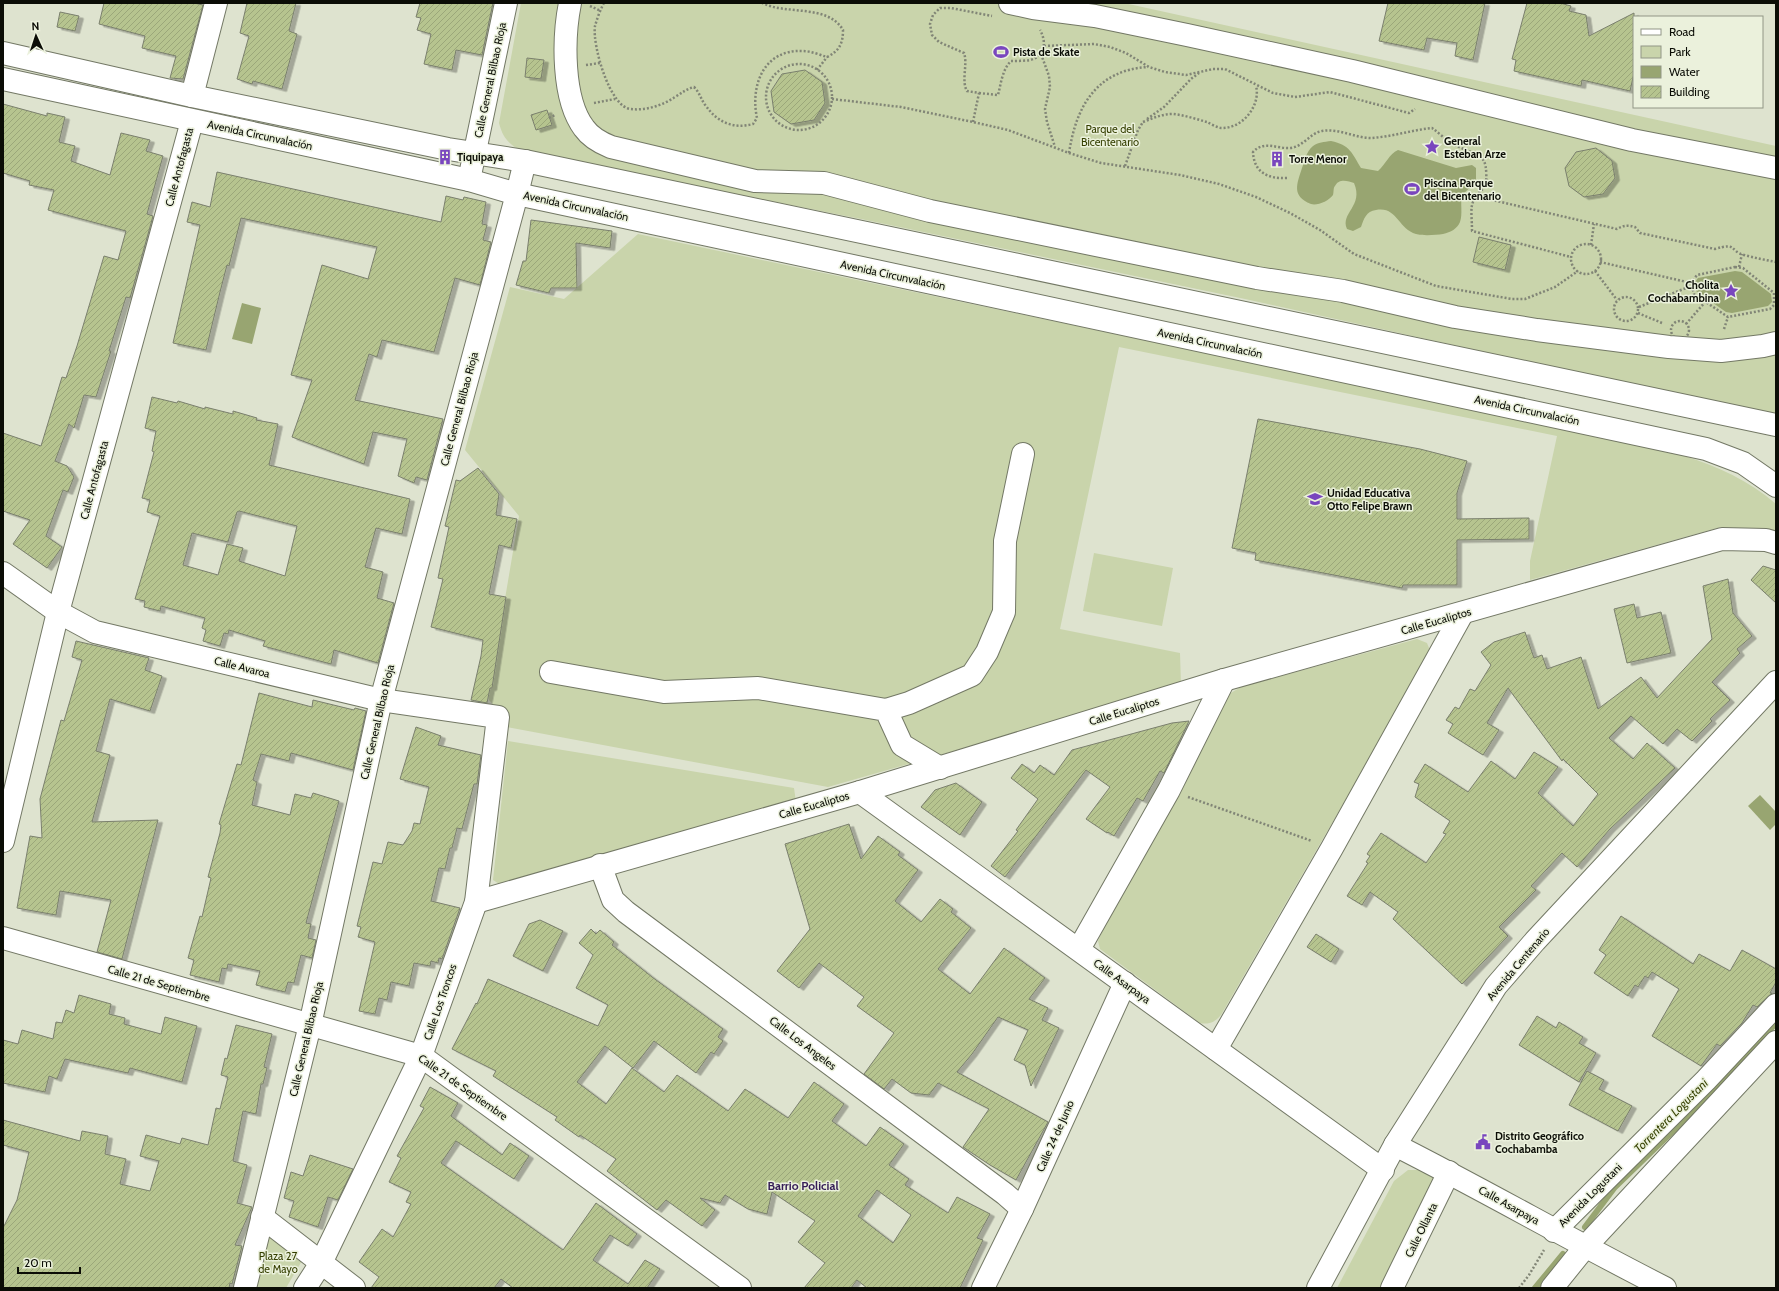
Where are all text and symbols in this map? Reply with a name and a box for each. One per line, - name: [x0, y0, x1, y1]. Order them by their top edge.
- north arrow: [16, 16, 56, 56]
- legend: [1633, 16, 1763, 108]
- text: N: [31, 19, 40, 33]
- street label: Calle General Bilbao Rioja: [471, 20, 509, 139]
- text: Road: [1669, 24, 1695, 39]
- sports icon: Pista de Skate: [992, 43, 1010, 61]
- text: Park: [1669, 44, 1691, 59]
- place label: Pista de Skate: [1013, 45, 1080, 59]
- text: Water: [1669, 64, 1700, 79]
- text: Building: [1669, 84, 1711, 99]
- street label: Avenida Circunvalación: [206, 117, 314, 153]
- park label: Parque del Bicentenario: [1081, 122, 1139, 149]
- street label: Calle Antofagasta: [162, 125, 196, 208]
- place label: General Esteban Arze: [1444, 134, 1506, 161]
- place icon: General Esteban Arze: [1423, 138, 1441, 156]
- building icon: Tiquipaya: [436, 148, 454, 166]
- place label: Tiquipaya: [457, 150, 504, 164]
- building icon: Torre Menor: [1268, 150, 1286, 168]
- place label: Torre Menor: [1289, 152, 1347, 166]
- place label: Piscina Parque del Bicentenario: [1424, 176, 1501, 203]
- sports icon: Piscina Parque del Bicentenario: [1403, 180, 1421, 198]
- street label: Avenida Circunvalación: [522, 188, 630, 224]
- street label: Avenida Circunvalación: [839, 257, 947, 293]
- place label: Cholita Cochabambina: [1648, 278, 1720, 305]
- place icon: Cholita Cochabambina: [1722, 282, 1740, 300]
- street label: Avenida Circunvalación: [1156, 325, 1264, 361]
- street label: Calle General Bilbao Rioja: [437, 350, 481, 468]
- street label: Avenida Circunvalación: [1473, 392, 1581, 428]
- street label: Calle Antofagasta: [77, 438, 111, 521]
- place label: Unidad Educativa Otto Felipe Brawn: [1327, 486, 1412, 513]
- school or university icon: Unidad Educativa Otto Felipe Brawn: [1306, 490, 1324, 508]
- street label: Calle Eucaliptos: [1399, 604, 1473, 638]
- street label: Calle Avaroa: [213, 653, 272, 681]
- street label: Calle General Bilbao Rioja: [357, 662, 397, 781]
- street label: Calle Eucaliptos: [1087, 694, 1161, 728]
- street label: Calle Eucaliptos: [777, 788, 851, 822]
- street label: Avenida Centenario: [1484, 925, 1552, 1003]
- street label: Calle Asarpaya: [1091, 956, 1154, 1007]
- street label: Calle 21 de Septiembre: [106, 962, 212, 1004]
- street label: Calle Los Troncos: [420, 962, 460, 1042]
- street label: Calle General Bilbao Rioja: [286, 979, 326, 1098]
- street label: Calle Los Angeles: [767, 1013, 840, 1073]
- street label: Calle 21 de Septiembre: [416, 1051, 511, 1123]
- water label: Torrentera Logustani: [1630, 1075, 1711, 1156]
- street label: Calle 24 de Junio: [1033, 1098, 1077, 1174]
- place label: Distrito Geográfico Cochabamba: [1495, 1129, 1584, 1156]
- public building icon: Distrito Geográfico Cochabamba: [1474, 1133, 1492, 1151]
- street label: Avenida Logustani: [1555, 1160, 1625, 1230]
- district label: Barrio Policial: [767, 1178, 839, 1193]
- street label: Calle Asarpaya: [1476, 1183, 1542, 1228]
- street label: Calle Ollanta: [1402, 1200, 1441, 1260]
- scale bar: [18, 1249, 80, 1275]
- park label: Plaza 27 de Mayo: [258, 1249, 298, 1276]
- text: 20 m: [24, 1255, 52, 1270]

